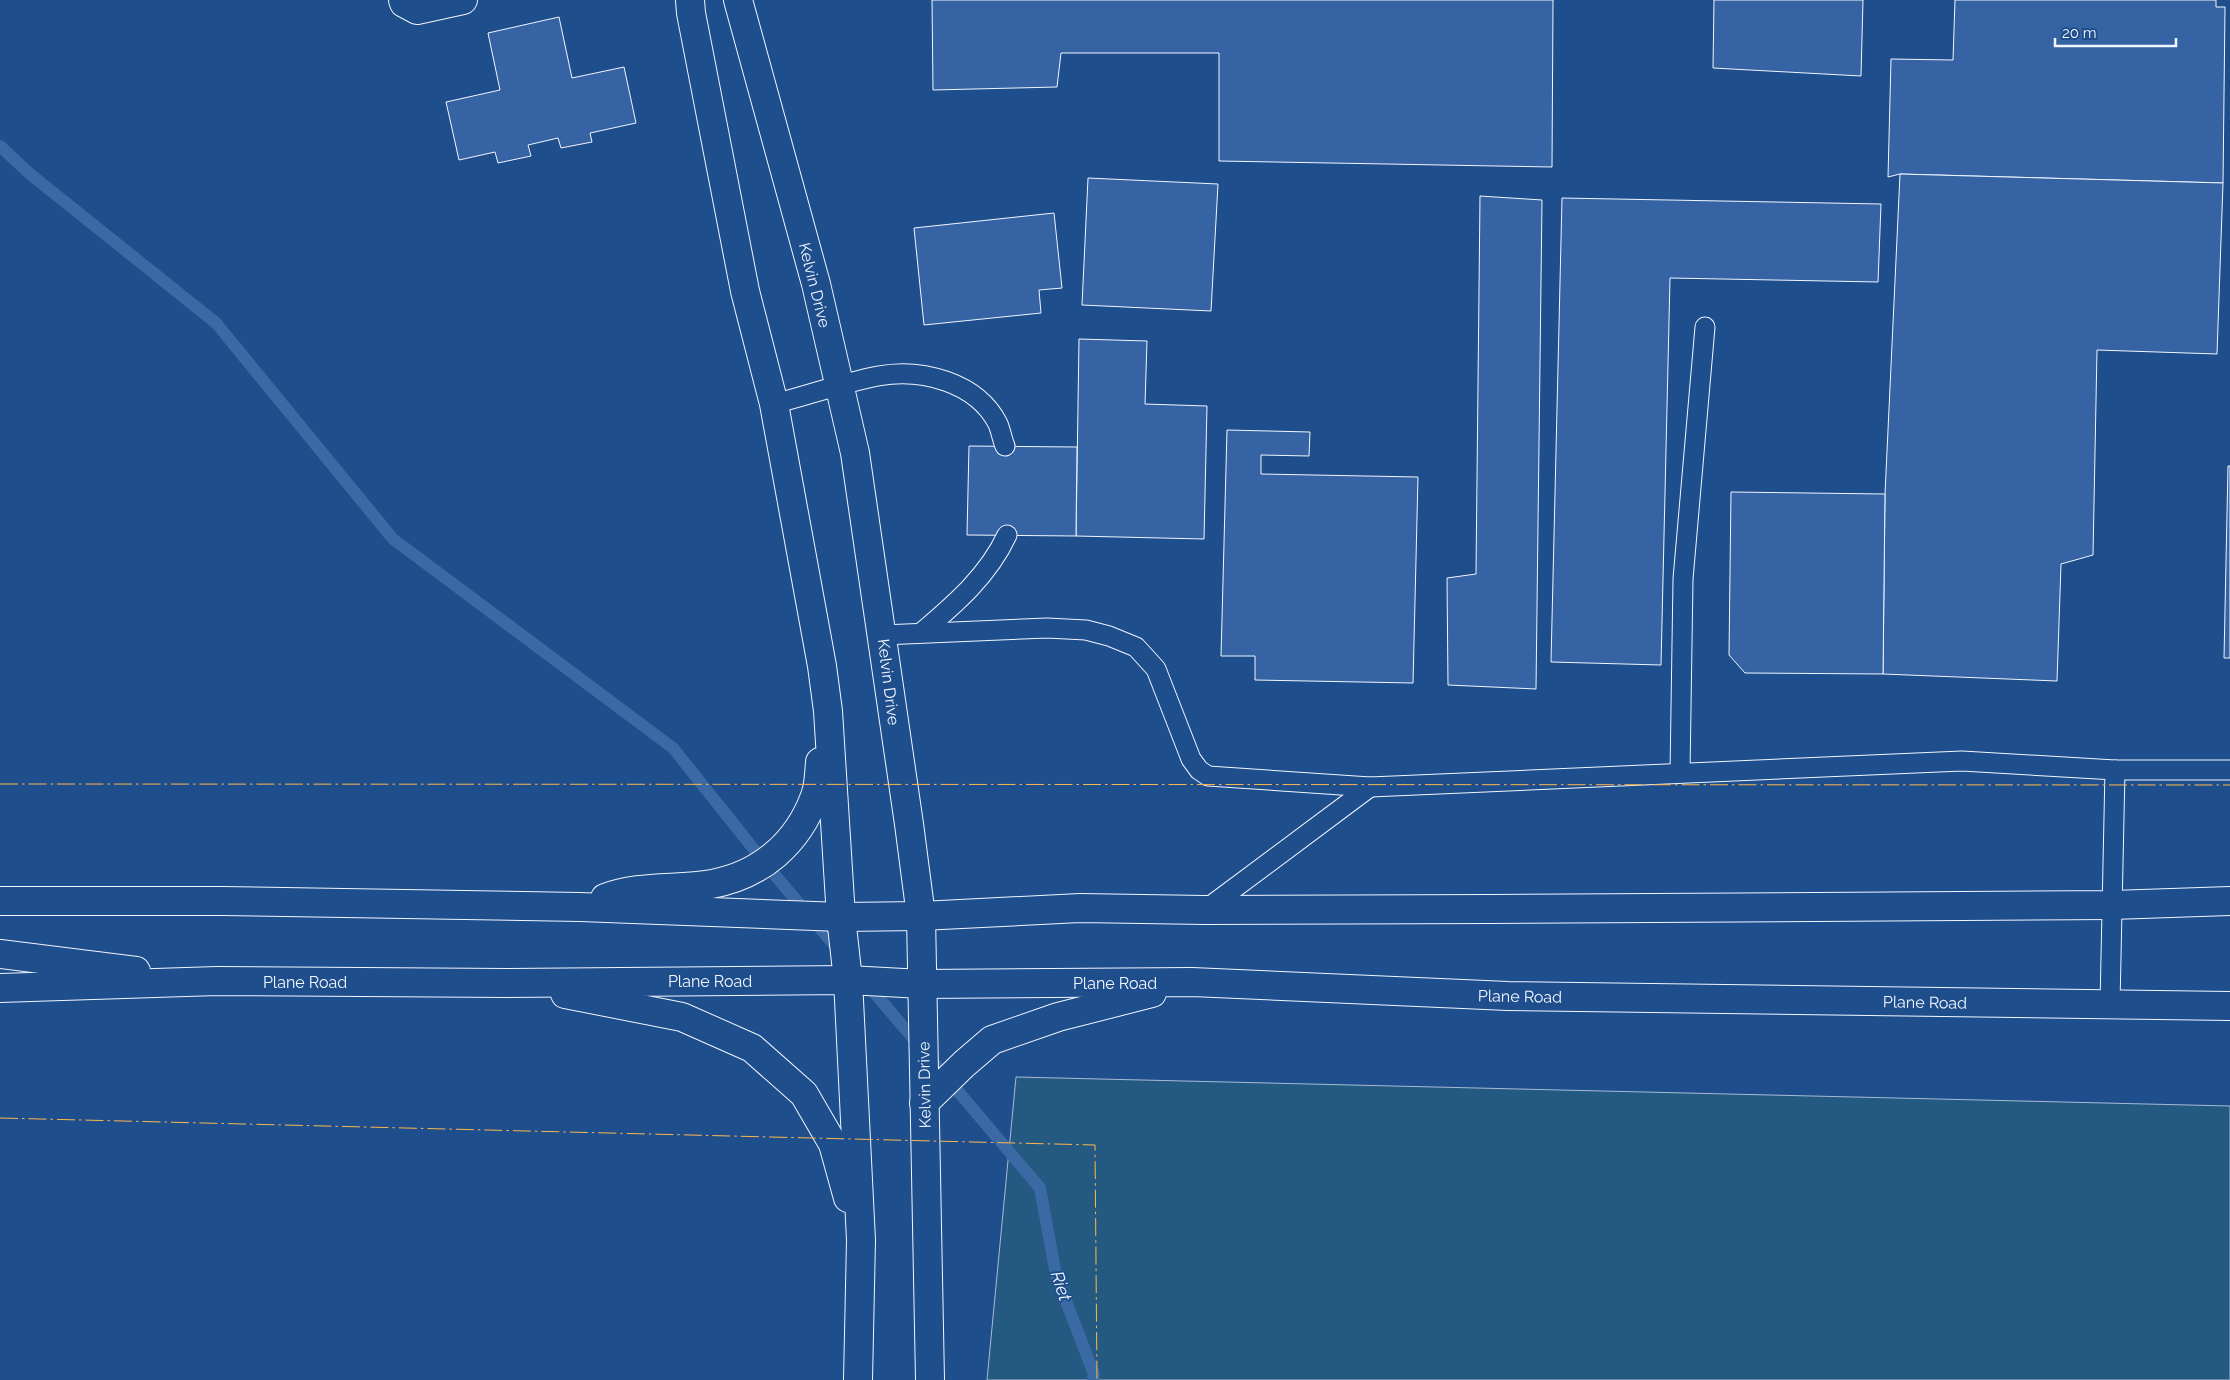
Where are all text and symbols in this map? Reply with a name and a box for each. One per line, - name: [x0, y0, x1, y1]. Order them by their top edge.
- scale bar: [2055, 15, 2176, 47]
- text: 20 m: [2062, 24, 2097, 42]
- street label: Kelvin Drive: [795, 241, 834, 330]
- street label: Kelvin Drive: [874, 638, 903, 726]
- street label: Plane Road: [668, 972, 752, 991]
- street label: Plane Road: [263, 973, 347, 992]
- street label: Plane Road: [1073, 974, 1157, 993]
- street label: Plane Road: [1478, 986, 1562, 1007]
- street label: Plane Road: [1883, 992, 1967, 1013]
- street label: Kelvin Drive: [914, 1041, 935, 1129]
- water label: Riet: [1047, 1268, 1076, 1304]

